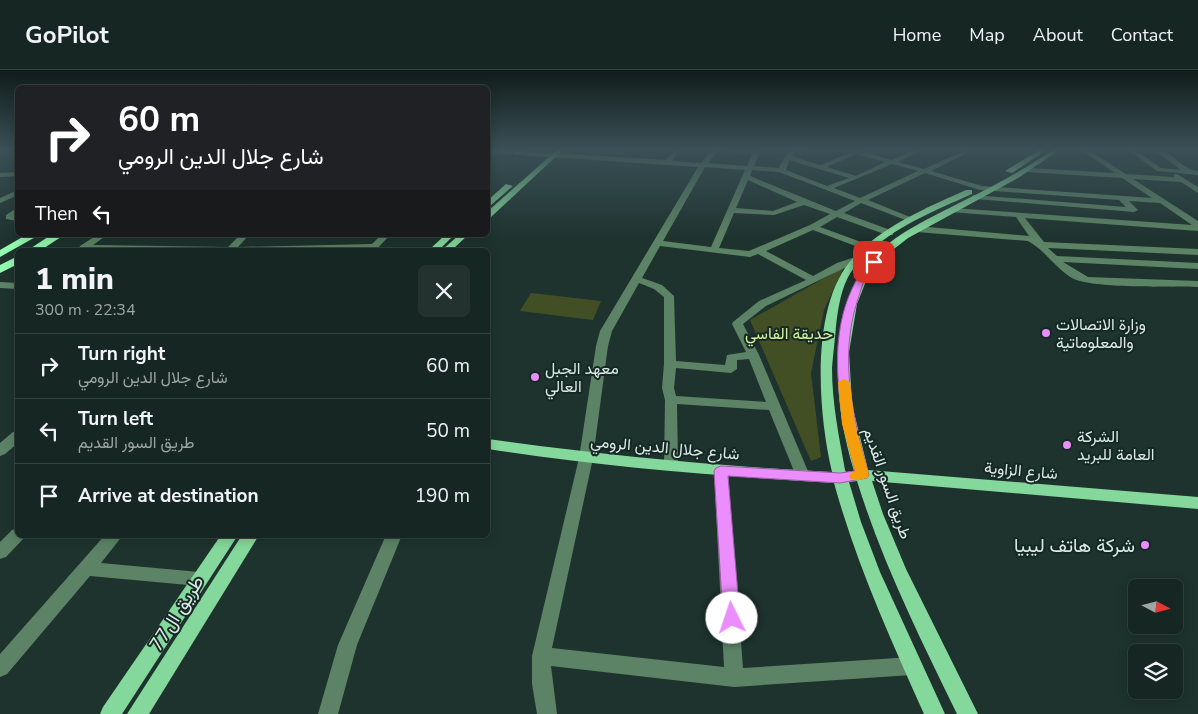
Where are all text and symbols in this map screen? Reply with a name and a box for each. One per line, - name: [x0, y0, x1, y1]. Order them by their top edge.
- text: GoPilot: [25, 19, 109, 51]
- text: Home: [893, 23, 941, 47]
- text: Map: [969, 23, 1005, 47]
- text: About: [1033, 23, 1083, 47]
- text: Contact: [1111, 23, 1173, 47]
- text: 60 m: [118, 96, 200, 143]
- icon: right: [35, 105, 100, 170]
- text: شارع جلال الدين الرومي: [118, 142, 324, 172]
- icon: left: [88, 200, 116, 228]
- text: Then: [35, 201, 78, 227]
- pin: [853, 241, 895, 283]
- icon: arrive: [860, 248, 888, 276]
- text: 1 min: [35, 259, 114, 300]
- button: close: [418, 265, 470, 317]
- text: 300 m · 22:34: [35, 299, 136, 321]
- place label: وزارة الاتصالات والمعلوماتية: [1056, 314, 1146, 354]
- park label: حديقة الفاسي: [745, 323, 833, 347]
- marker: وزارة الاتصالات والمعلوماتية: [1040, 327, 1052, 339]
- text: Turn right: [78, 341, 165, 367]
- icon: right: [35, 352, 63, 380]
- text: 60 m: [426, 353, 470, 379]
- place label: معهد الجبل العالي: [545, 358, 619, 400]
- text: شارع جلال الدين الرومي: [78, 367, 228, 389]
- marker: معهد الجبل العالي: [529, 371, 541, 383]
- text: Turn left: [78, 406, 153, 432]
- icon: left: [35, 417, 63, 445]
- text: 50 m: [426, 418, 470, 444]
- street label: طريق السور القديم: [858, 425, 916, 542]
- place label: الشركة العامة للبريد: [1077, 426, 1155, 466]
- street label: شارع جلال الدين الرومي: [589, 431, 740, 467]
- text: طريق السور القديم: [78, 432, 194, 454]
- marker: الشركة العامة للبريد: [1061, 439, 1073, 451]
- street label: شارع الزاوية: [983, 457, 1059, 485]
- icon: arrive: [35, 482, 63, 510]
- text: Arrive at destination: [78, 483, 259, 509]
- text: 190 m: [415, 483, 470, 509]
- place label: شركة هاتف ليبيا: [1014, 533, 1135, 559]
- marker: شركة هاتف ليبيا: [1139, 539, 1151, 551]
- street label: طريق ال77: [143, 571, 210, 656]
- north arrow: [1128, 579, 1182, 634]
- map controls: [1128, 579, 1183, 699]
- position arrow: [705, 591, 757, 643]
- button: layers: [1128, 644, 1183, 699]

